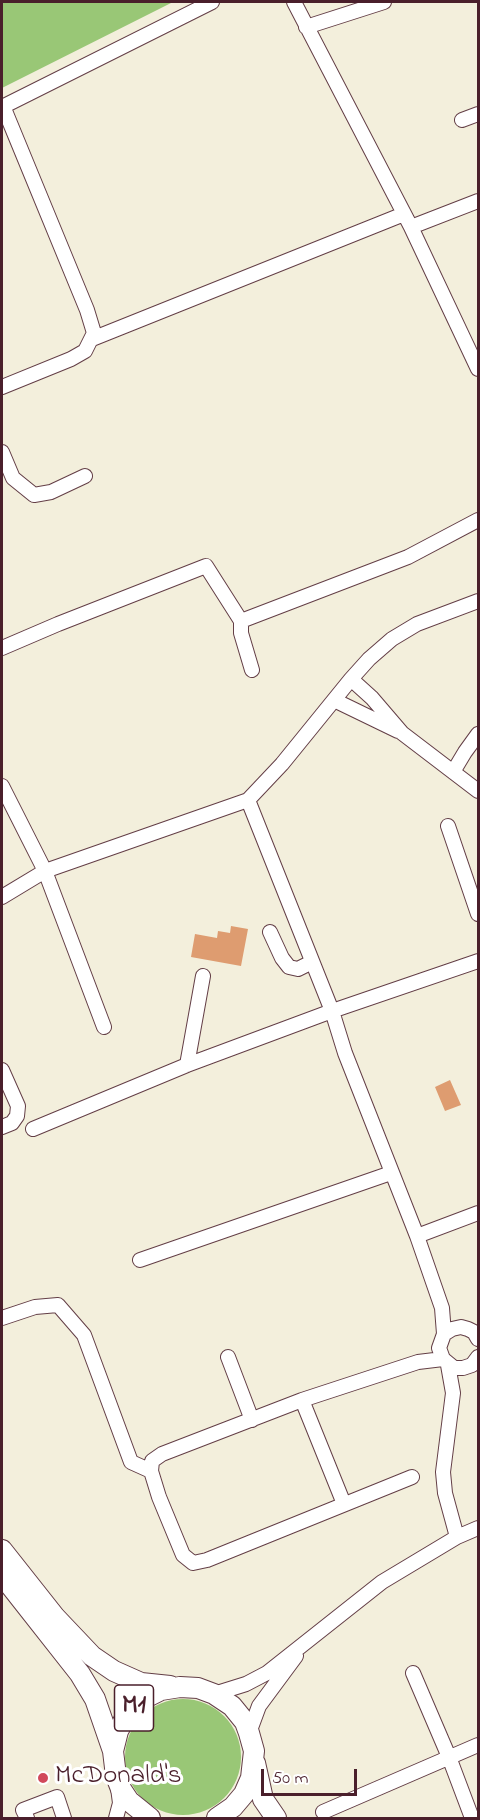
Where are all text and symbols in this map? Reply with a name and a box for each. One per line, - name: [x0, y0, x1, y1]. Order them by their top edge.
- road number: M1: [114, 1685, 154, 1731]
- scale bar: [264, 1757, 360, 1795]
- place label: McDonald's: [55, 1762, 181, 1794]
- text: 50 m: [272, 1766, 309, 1792]
- marker: McDonald's: [36, 1771, 50, 1785]

